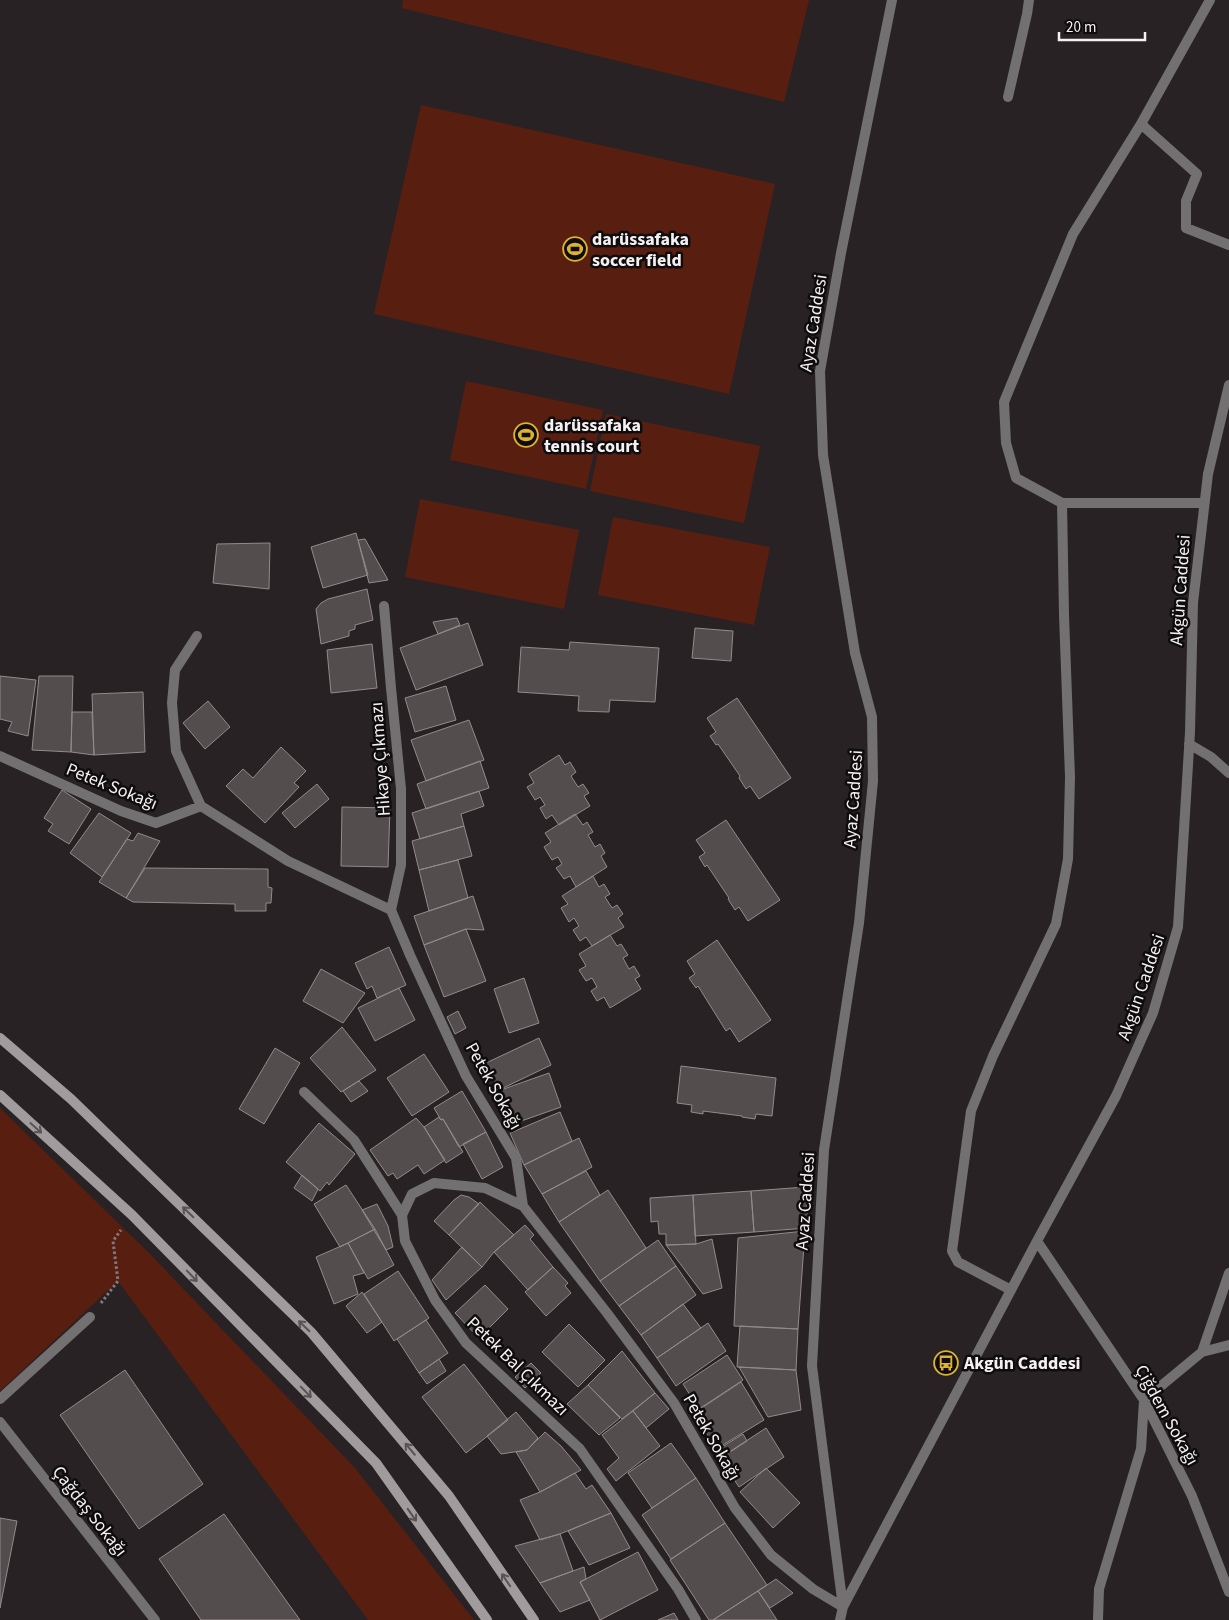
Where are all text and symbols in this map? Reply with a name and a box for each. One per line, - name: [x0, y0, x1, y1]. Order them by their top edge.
- scale bar: [1059, 10, 1145, 42]
- text: 20 m: [1066, 17, 1096, 38]
- place label: darüssafaka soccer field: [592, 227, 689, 273]
- sports icon: darüssafaka soccer field: [562, 236, 588, 262]
- street label: Ayaz Caddesi: [793, 273, 834, 374]
- place label: darüssafaka tennis court: [544, 413, 641, 459]
- sports icon: darüssafaka tennis court: [513, 422, 539, 448]
- street label: Akgün Caddesi: [1164, 534, 1197, 646]
- street label: Hikaye Çıkmazı: [364, 701, 397, 817]
- street label: Ayaz Caddesi: [838, 749, 869, 849]
- street label: Petek Sokağı: [62, 757, 161, 816]
- street label: Akgün Caddesi: [1112, 931, 1171, 1044]
- street label: Petek Sokağı: [459, 1038, 528, 1134]
- one-way arrow: [30, 1122, 43, 1134]
- street label: Ayaz Caddesi: [790, 1151, 821, 1251]
- one-way arrow: [181, 1206, 194, 1218]
- one-way arrow: [186, 1270, 198, 1282]
- street label: Petek Bal Çıkmazı: [461, 1311, 574, 1422]
- one-way arrow: [298, 1320, 310, 1332]
- bus stop icon: Akgün Caddesi: [933, 1350, 959, 1376]
- place label: Akgün Caddesi: [963, 1351, 1081, 1376]
- street label: Çiğdem Sokağı: [1129, 1360, 1205, 1470]
- one-way arrow: [300, 1386, 312, 1398]
- street label: Petek Sokağı: [677, 1389, 747, 1485]
- one-way arrow: [404, 1443, 415, 1456]
- street label: Çağdaş Sokağı: [46, 1461, 133, 1562]
- one-way arrow: [407, 1507, 417, 1521]
- one-way arrow: [501, 1573, 511, 1587]

